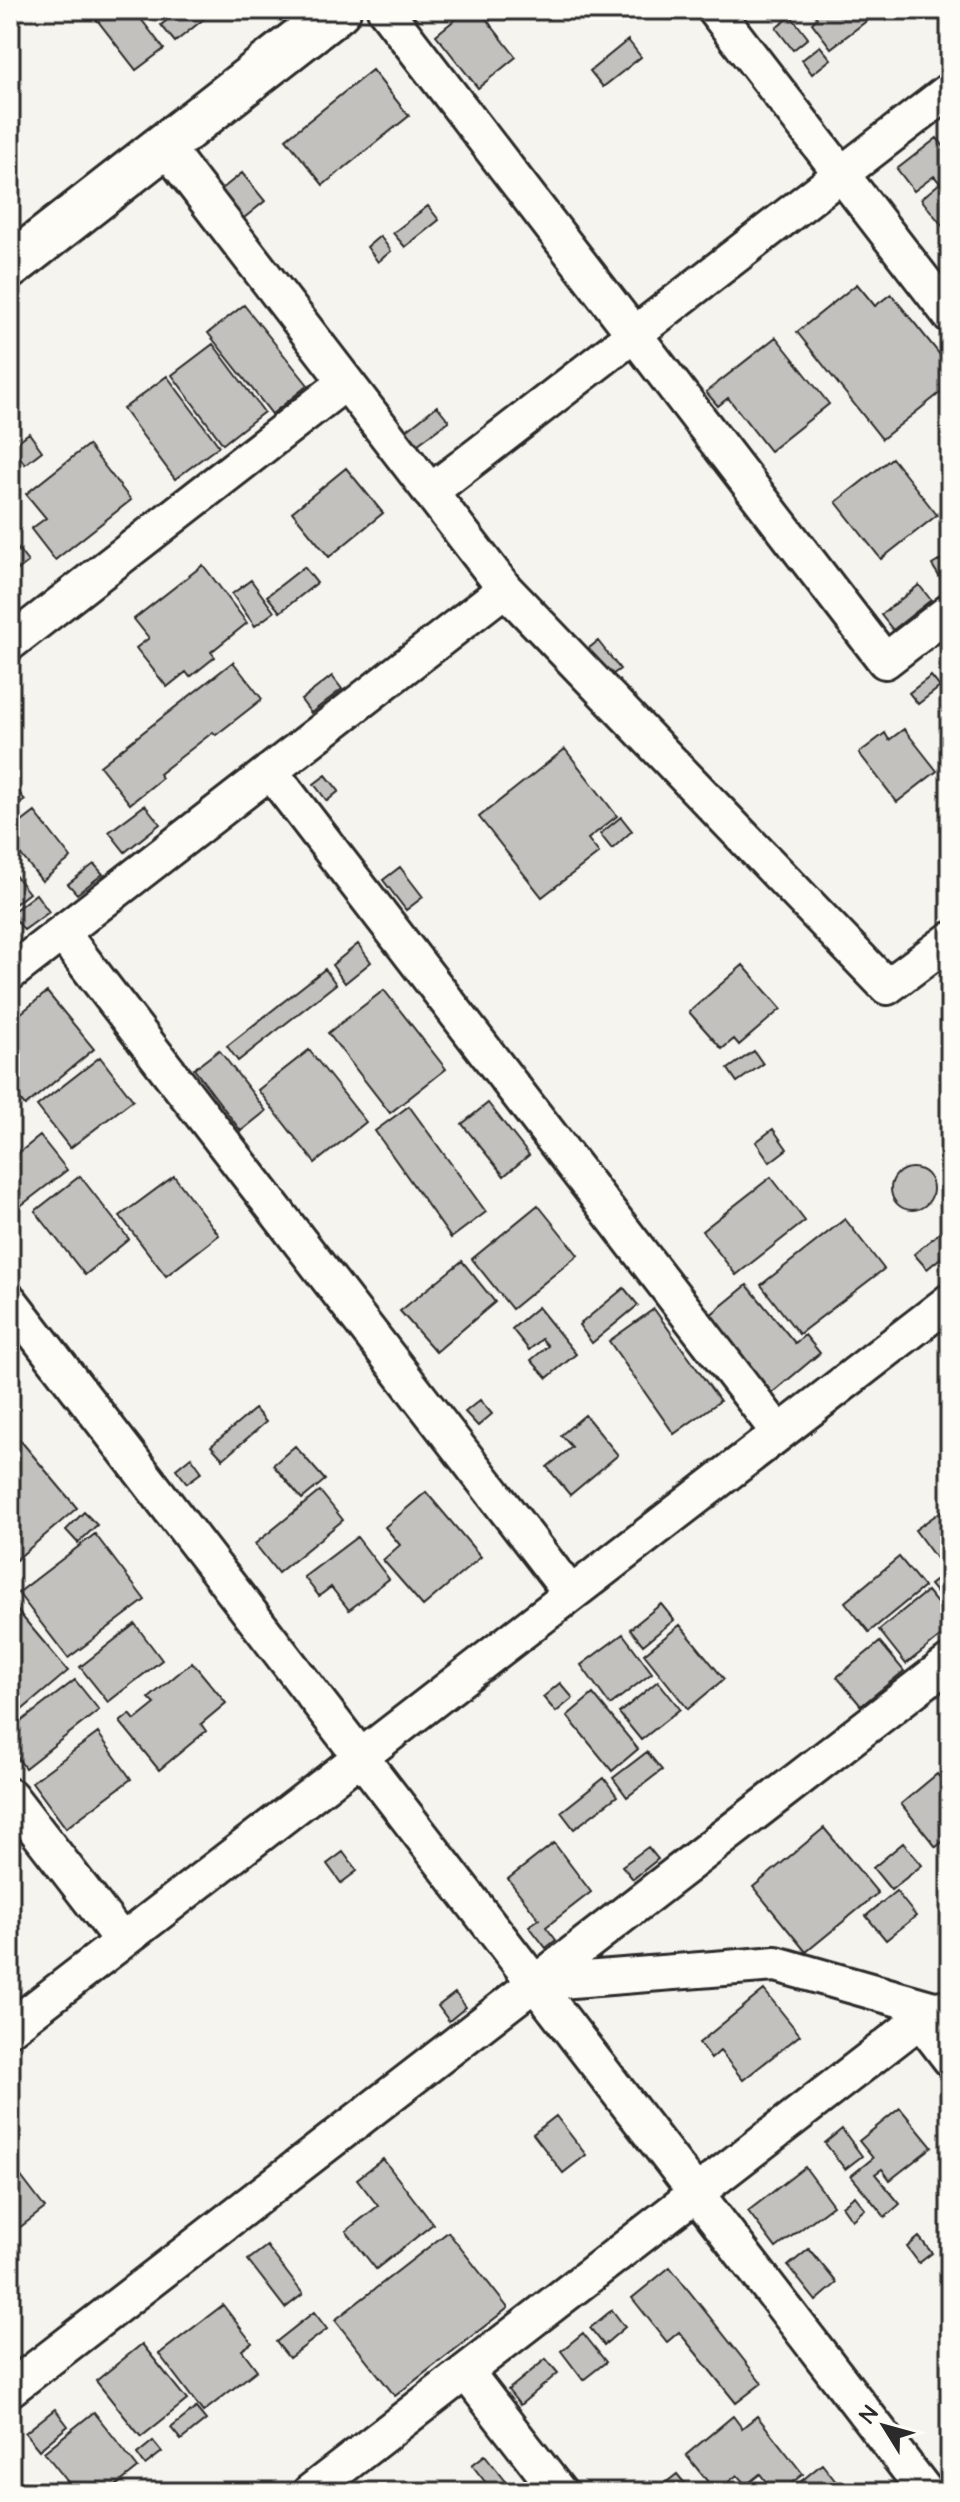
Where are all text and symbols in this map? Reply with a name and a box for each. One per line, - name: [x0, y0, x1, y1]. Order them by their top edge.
- north arrow: [844, 2386, 924, 2466]
- text: N: [853, 2400, 886, 2430]

